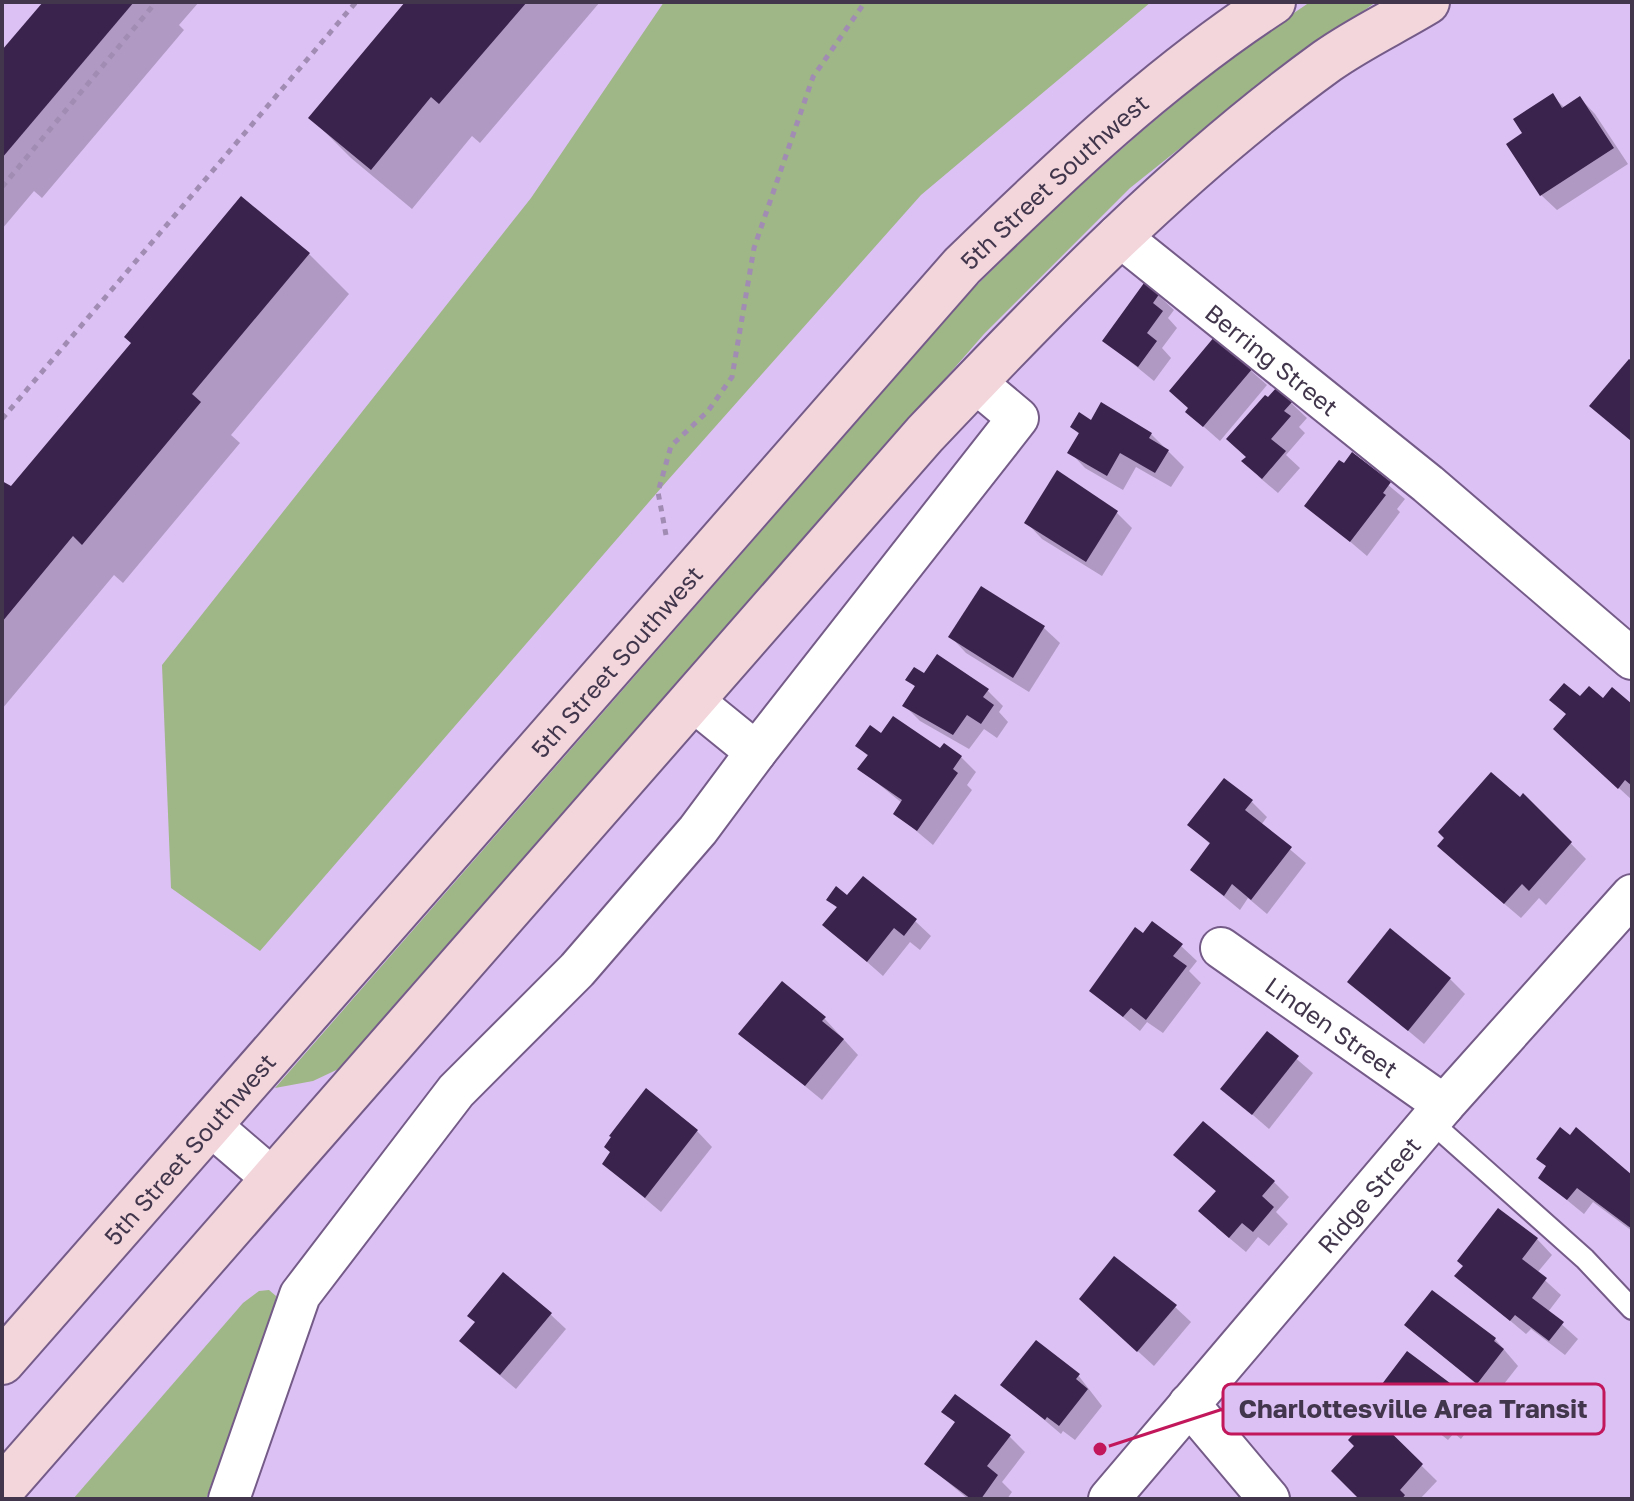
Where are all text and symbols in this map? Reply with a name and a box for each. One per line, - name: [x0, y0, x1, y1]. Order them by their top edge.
- street label: 5th Street Southwest: [954, 87, 1153, 275]
- street label: Berring Street: [1200, 297, 1345, 421]
- street label: 5th Street Southwest: [524, 559, 708, 763]
- street label: Linden Street: [1260, 970, 1404, 1083]
- street label: 5th Street Southwest: [97, 1047, 281, 1250]
- street label: Ridge Street: [1311, 1130, 1426, 1258]
- callout: Charlottesville Area Transit: [1223, 1384, 1604, 1434]
- text: Charlottesville Area Transit: [1238, 1393, 1588, 1424]

